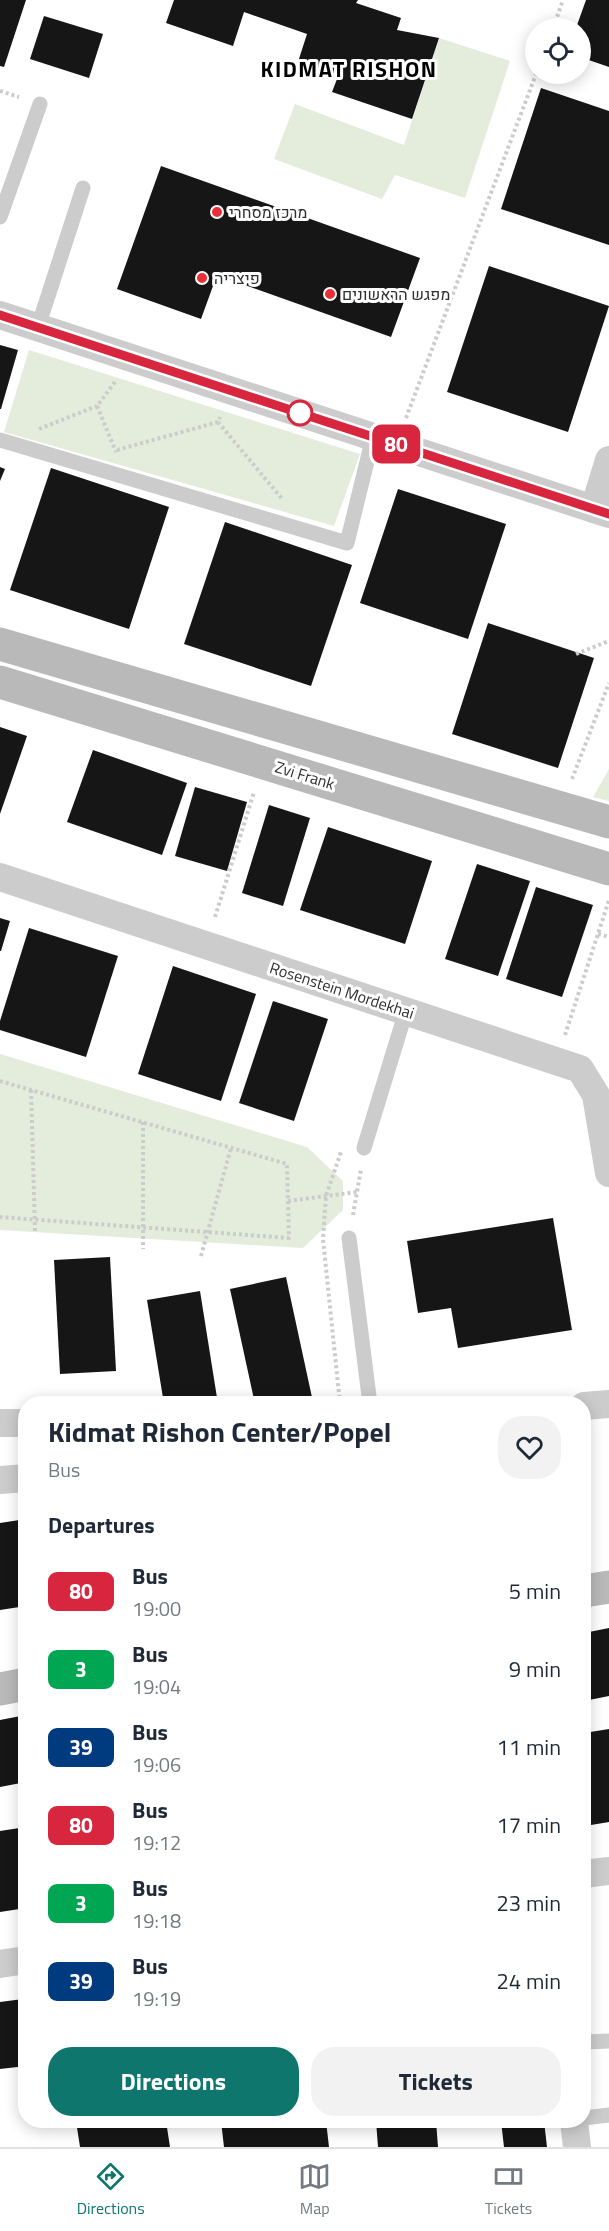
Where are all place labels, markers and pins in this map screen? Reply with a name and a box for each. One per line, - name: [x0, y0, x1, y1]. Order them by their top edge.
- place label: מרכז מסחרי: [229, 200, 308, 224]
- marker: מרכז מסחרי: [210, 205, 224, 219]
- place label: פיצריה: [214, 266, 260, 290]
- marker: פיצריה: [195, 271, 209, 285]
- place label: מפגש הראשונים: [342, 282, 450, 306]
- marker: מפגש הראשונים: [323, 287, 337, 301]
- unlabelled marker: [287, 400, 313, 426]

